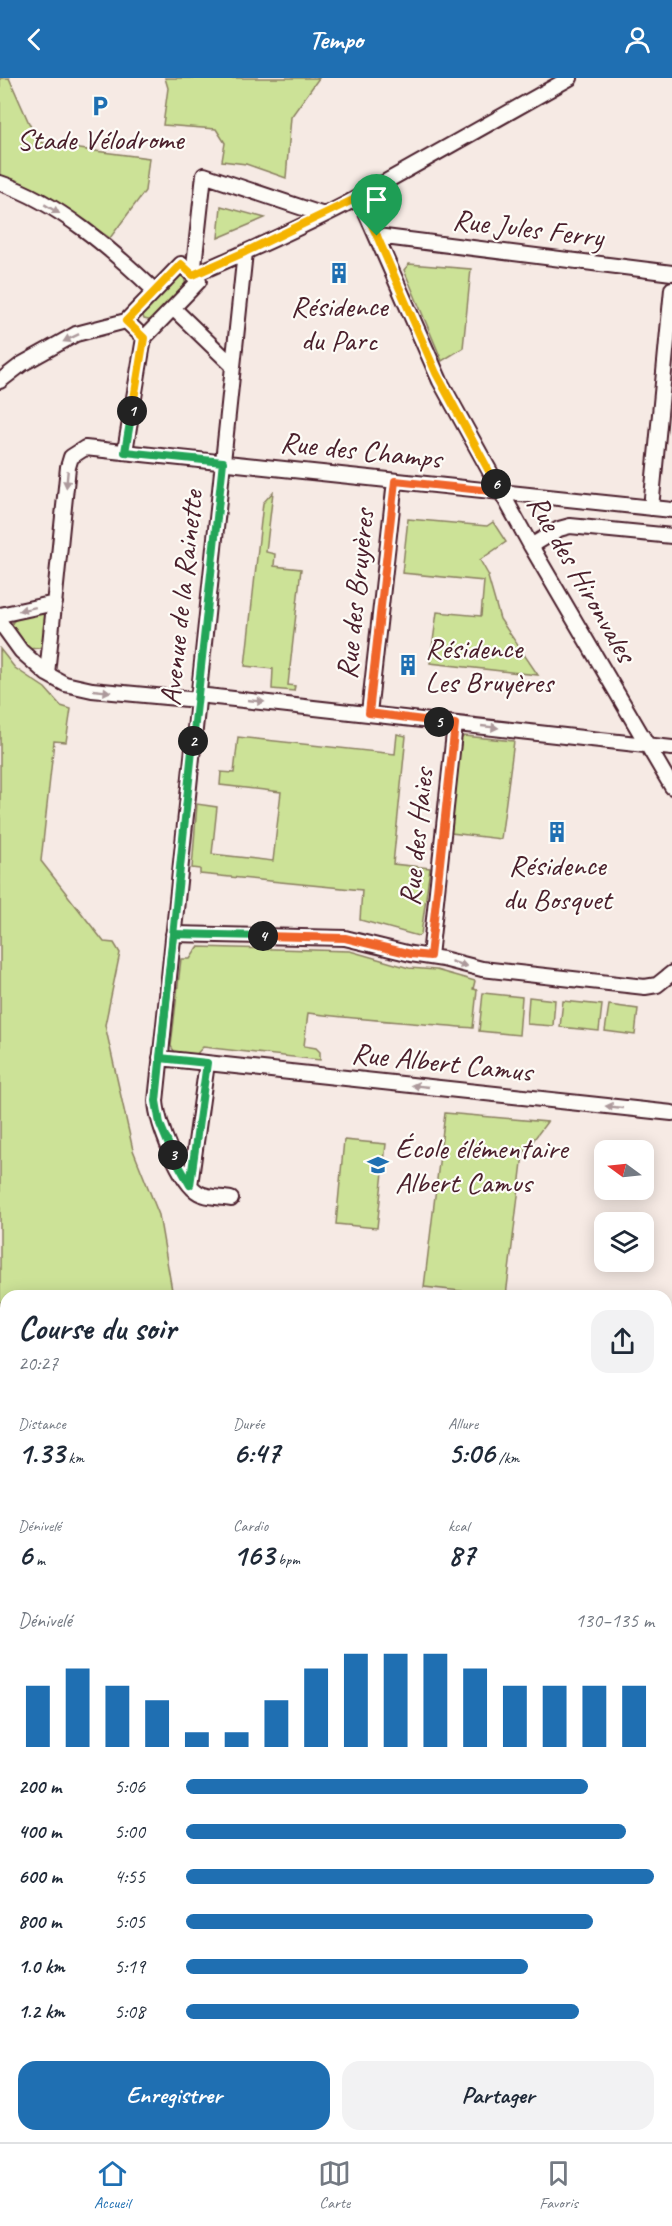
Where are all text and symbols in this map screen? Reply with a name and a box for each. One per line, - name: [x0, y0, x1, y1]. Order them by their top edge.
- text: Tempo: [309, 22, 363, 56]
- icon: back: [18, 23, 51, 56]
- icon: person: [621, 23, 654, 56]
- parking icon: Stade Vélodrome: [88, 94, 112, 118]
- place label: Stade Vélodrome: [17, 120, 186, 158]
- pin: [351, 174, 402, 236]
- icon: arrive: [360, 183, 393, 216]
- street label: Rue Jules Ferry: [451, 200, 607, 256]
- one-way arrow: [44, 204, 60, 215]
- building icon: Résidence du Parc: [327, 261, 351, 285]
- place label: Résidence du Parc: [290, 287, 390, 359]
- one-way arrow: [62, 333, 79, 342]
- pin: 1: [117, 396, 147, 426]
- text: 1: [128, 401, 136, 421]
- street label: Rue des Champs: [279, 423, 446, 478]
- pin: 6: [481, 469, 511, 499]
- one-way arrow: [62, 470, 72, 489]
- text: 6: [492, 474, 500, 494]
- street label: Avenue de la Rainette: [151, 486, 211, 707]
- street label: Rue des Hironvales: [519, 487, 647, 671]
- street label: Rue des Bruyères: [327, 504, 383, 681]
- one-way arrow: [18, 605, 37, 614]
- place label: Résidence Les Bruyères: [425, 629, 556, 701]
- building icon: Résidence Les Bruyères: [396, 653, 420, 677]
- one-way arrow: [93, 686, 112, 695]
- one-way arrow: [247, 696, 266, 706]
- pin: 5: [424, 707, 454, 737]
- text: 5: [436, 712, 442, 732]
- one-way arrow: [480, 723, 499, 732]
- pin: 2: [178, 726, 208, 756]
- text: 2: [189, 731, 197, 751]
- street label: Rue des Haies: [390, 764, 442, 908]
- building icon: Résidence du Bosquet: [545, 820, 569, 844]
- place label: Résidence du Bosquet: [503, 846, 614, 918]
- pin: 4: [248, 921, 278, 951]
- text: 4: [259, 926, 267, 946]
- one-way arrow: [450, 959, 468, 969]
- street label: Rue Albert Camus: [350, 1034, 537, 1091]
- one-way arrow: [410, 1081, 429, 1091]
- one-way arrow: [604, 1102, 623, 1112]
- place label: École élémentaire Albert Camus: [395, 1129, 570, 1201]
- pin: 3: [158, 1140, 188, 1170]
- north arrow: [594, 1140, 654, 1200]
- map controls: [594, 1140, 654, 1272]
- text: 3: [169, 1145, 177, 1165]
- school or university icon: École élémentaire Albert Camus: [366, 1153, 390, 1177]
- button: layers: [594, 1212, 654, 1272]
- text: Course du soir: [18, 1307, 176, 1349]
- button: share: [591, 1310, 654, 1373]
- text: 20:27: [18, 1351, 58, 1376]
- text: Distance: [18, 1414, 66, 1434]
- text: Durée: [233, 1414, 264, 1434]
- text: Allure: [448, 1414, 478, 1434]
- text: 1.33: [18, 1434, 64, 1472]
- text: 6:47: [233, 1434, 280, 1472]
- text: 5:06: [448, 1434, 495, 1472]
- text: km: [64, 1448, 84, 1468]
- text: /km: [495, 1448, 519, 1468]
- text: Dénivelé: [18, 1516, 61, 1536]
- text: Cardio: [233, 1516, 268, 1536]
- text: kcal: [448, 1516, 469, 1536]
- text: 6: [18, 1536, 32, 1574]
- text: 163: [233, 1536, 274, 1574]
- text: 87: [448, 1536, 475, 1574]
- text: m: [32, 1550, 45, 1570]
- text: bpm: [274, 1550, 300, 1570]
- text: Dénivelé: [18, 1608, 72, 1633]
- text: 130–135 m: [575, 1608, 654, 1633]
- text: 200 m: [18, 1774, 61, 1799]
- text: 5:06: [114, 1774, 145, 1799]
- text: 400 m: [18, 1819, 61, 1844]
- text: 5:00: [114, 1819, 145, 1844]
- text: 600 m: [18, 1864, 62, 1889]
- text: 4:55: [114, 1864, 145, 1889]
- text: 800 m: [18, 1909, 61, 1934]
- text: 5:05: [114, 1909, 145, 1934]
- text: 1.0 km: [18, 1954, 65, 1979]
- text: 5:19: [114, 1954, 145, 1979]
- text: 1.2 km: [18, 1999, 65, 2024]
- text: 5:08: [114, 1999, 145, 2024]
- button: Enregistrer: [18, 2061, 330, 2130]
- button: Partager: [342, 2061, 654, 2130]
- tab: Accueil: [94, 2157, 130, 2213]
- tab: Carte: [318, 2157, 351, 2213]
- tab: Favoris: [539, 2157, 578, 2213]

